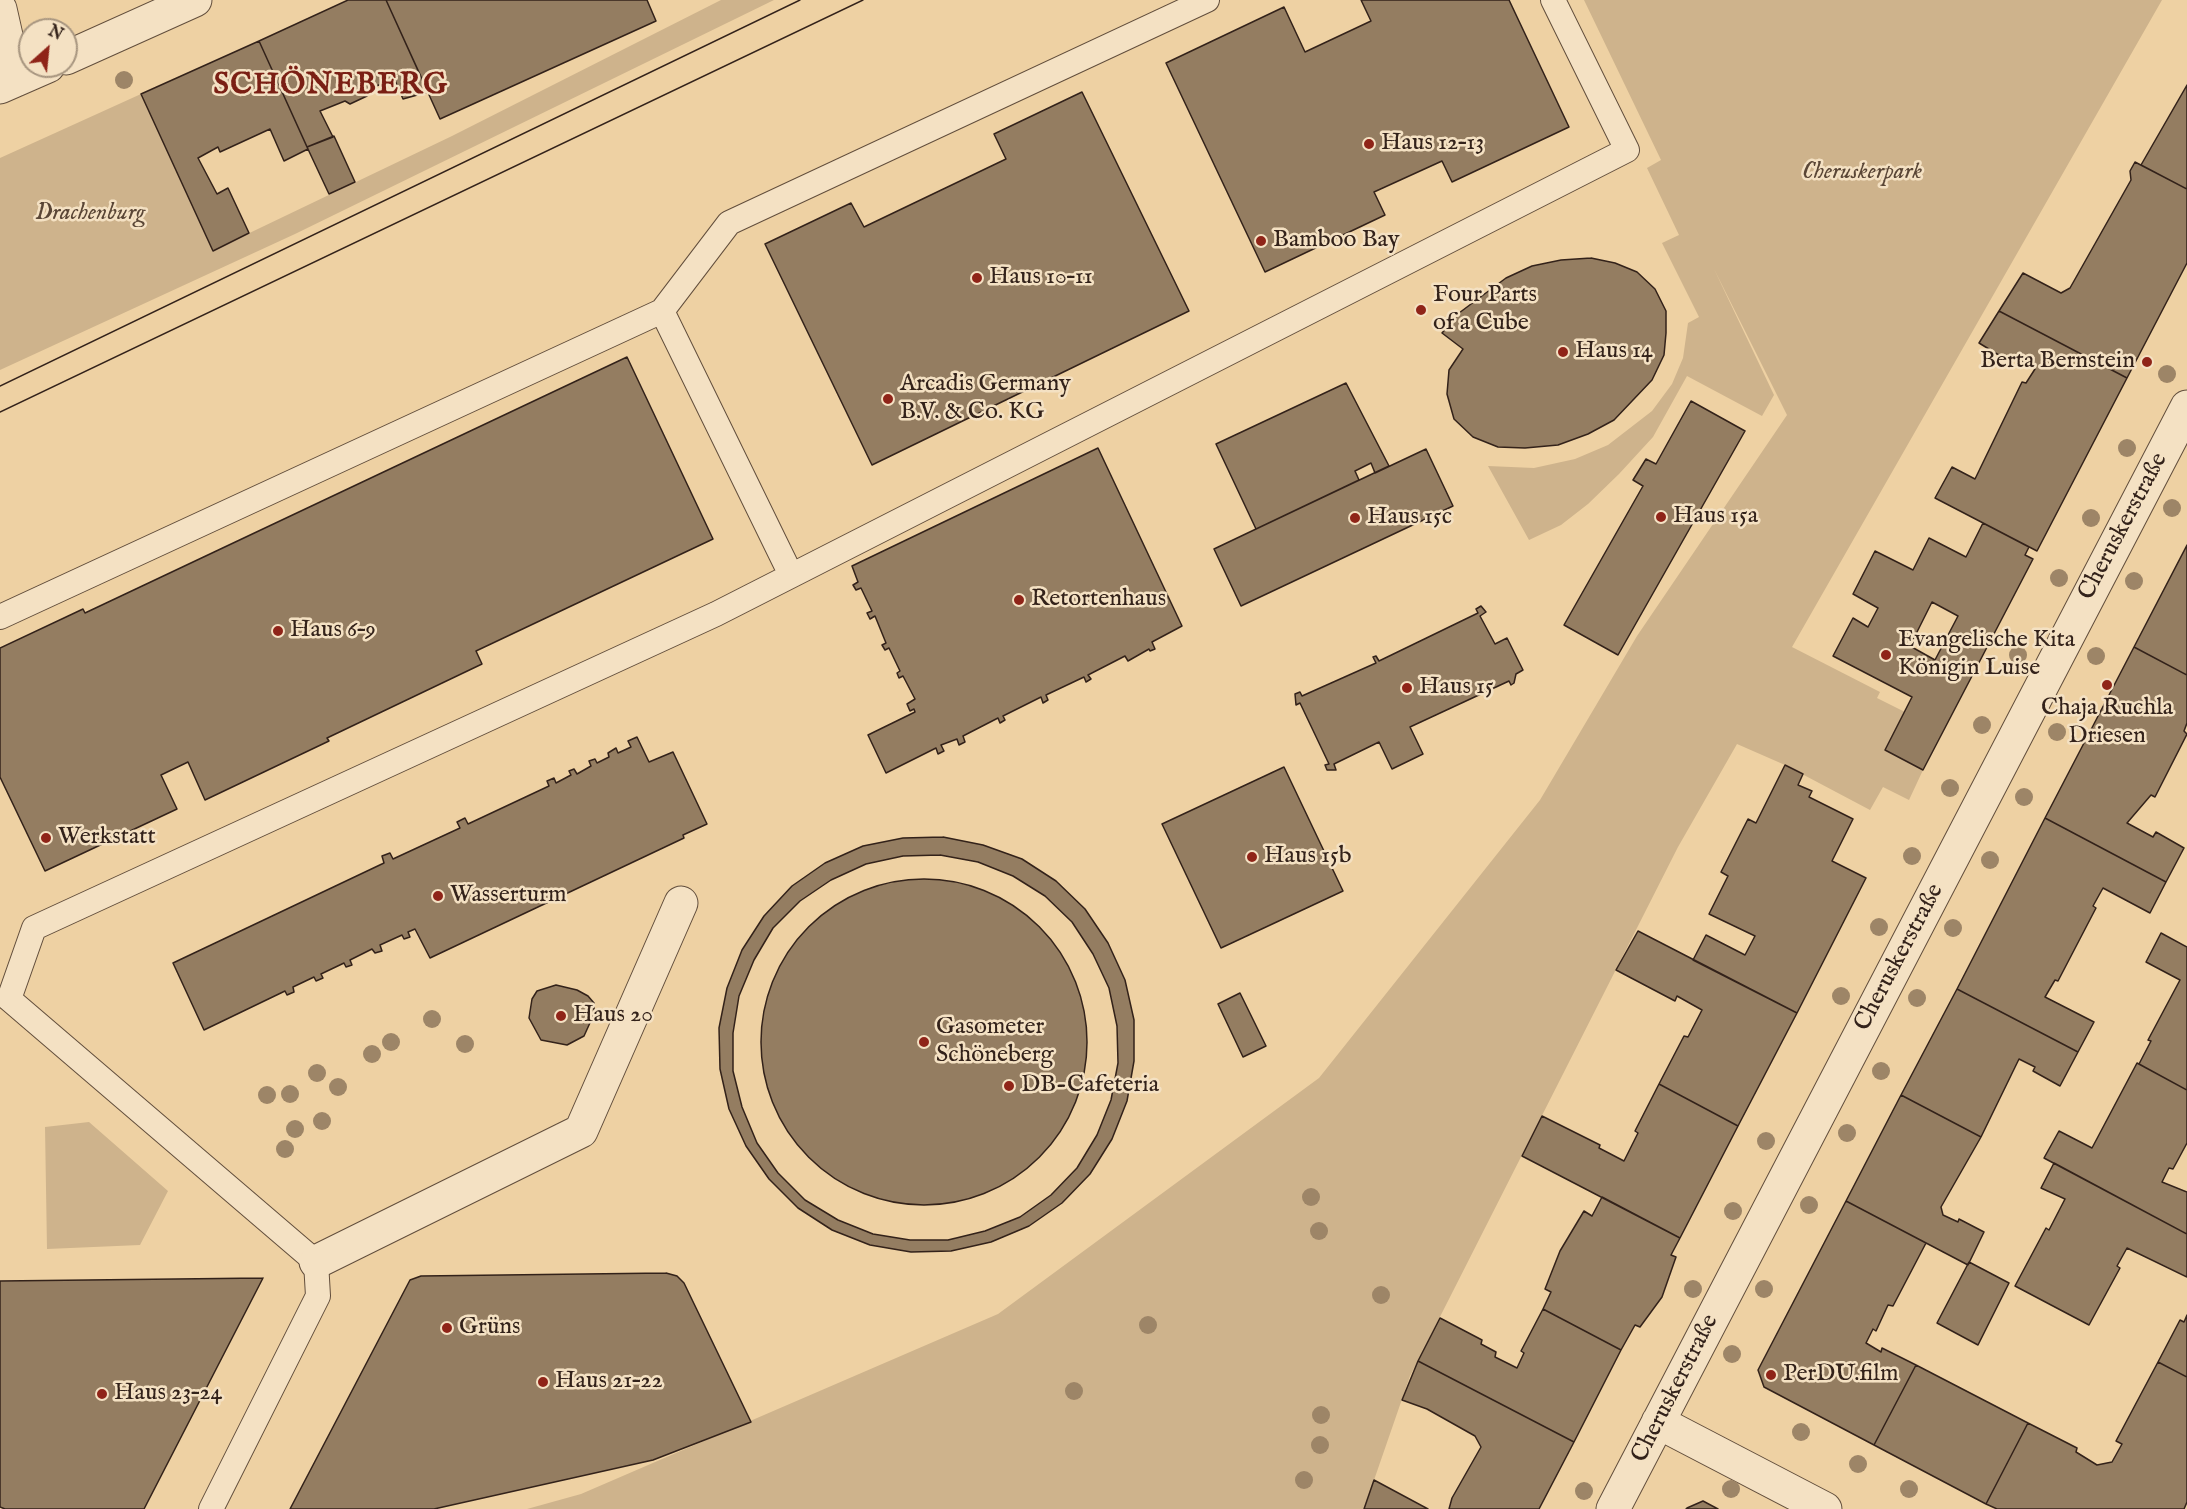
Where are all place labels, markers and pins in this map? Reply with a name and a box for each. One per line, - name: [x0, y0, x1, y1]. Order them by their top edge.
- place label: Haus 12–13: [1381, 130, 1484, 158]
- marker: Haus 12–13: [1362, 137, 1376, 151]
- place label: Bamboo Bay: [1273, 227, 1399, 255]
- marker: Bamboo Bay: [1254, 234, 1268, 248]
- place label: Haus 10–11: [989, 264, 1093, 292]
- marker: Haus 10–11: [970, 271, 984, 285]
- place label: Four Parts of a Cube: [1433, 282, 1537, 338]
- marker: Four Parts of a Cube: [1414, 303, 1428, 317]
- place label: Haus 14: [1575, 338, 1653, 366]
- marker: Haus 14: [1556, 345, 1570, 359]
- place label: Berta Bernstein: [1980, 348, 2135, 376]
- marker: Berta Bernstein: [2140, 355, 2154, 369]
- place label: Arcadis Germany B.V. & Co. KG: [900, 371, 1071, 427]
- marker: Arcadis Germany B.V. & Co. KG: [881, 392, 895, 406]
- place label: Haus 15a: [1673, 503, 1758, 531]
- place label: Haus 15c: [1367, 504, 1452, 532]
- marker: Haus 15a: [1654, 510, 1668, 524]
- marker: Haus 15c: [1348, 511, 1362, 525]
- place label: Retortenhaus: [1031, 586, 1166, 614]
- marker: Retortenhaus: [1012, 593, 1026, 607]
- place label: Haus 6–9: [290, 617, 376, 645]
- marker: Haus 6–9: [271, 624, 285, 638]
- place label: Evangelische Kita Königin Luise: [1898, 627, 2075, 683]
- marker: Evangelische Kita Königin Luise: [1879, 648, 1893, 662]
- place label: Haus 15: [1419, 674, 1494, 702]
- marker: Chaja Ruchla Driesen: [2100, 678, 2114, 692]
- marker: Haus 15: [1400, 681, 1414, 695]
- place label: Chaja Ruchla Driesen: [2041, 695, 2173, 751]
- place label: Werkstatt: [58, 824, 156, 852]
- marker: Werkstatt: [39, 831, 53, 845]
- place label: Haus 15b: [1264, 843, 1352, 871]
- marker: Haus 15b: [1245, 850, 1259, 864]
- place label: Wasserturm: [450, 882, 566, 910]
- marker: Wasserturm: [431, 889, 445, 903]
- place label: Haus 20: [573, 1002, 653, 1030]
- marker: Haus 20: [554, 1009, 568, 1023]
- place label: Gasometer Schöneberg: [936, 1014, 1054, 1070]
- marker: Gasometer Schöneberg: [917, 1035, 931, 1049]
- place label: DB-Cafeteria: [1021, 1072, 1159, 1100]
- marker: DB-Cafeteria: [1002, 1079, 1016, 1093]
- place label: Grüns: [459, 1314, 521, 1342]
- marker: Grüns: [440, 1321, 454, 1335]
- place label: PerDU.film: [1783, 1361, 1898, 1389]
- place label: Haus 21–22: [555, 1368, 663, 1396]
- marker: PerDU.film: [1764, 1368, 1778, 1382]
- marker: Haus 21–22: [536, 1375, 550, 1389]
- place label: Haus 23–24: [114, 1380, 222, 1408]
- marker: Haus 23–24: [95, 1387, 109, 1401]

